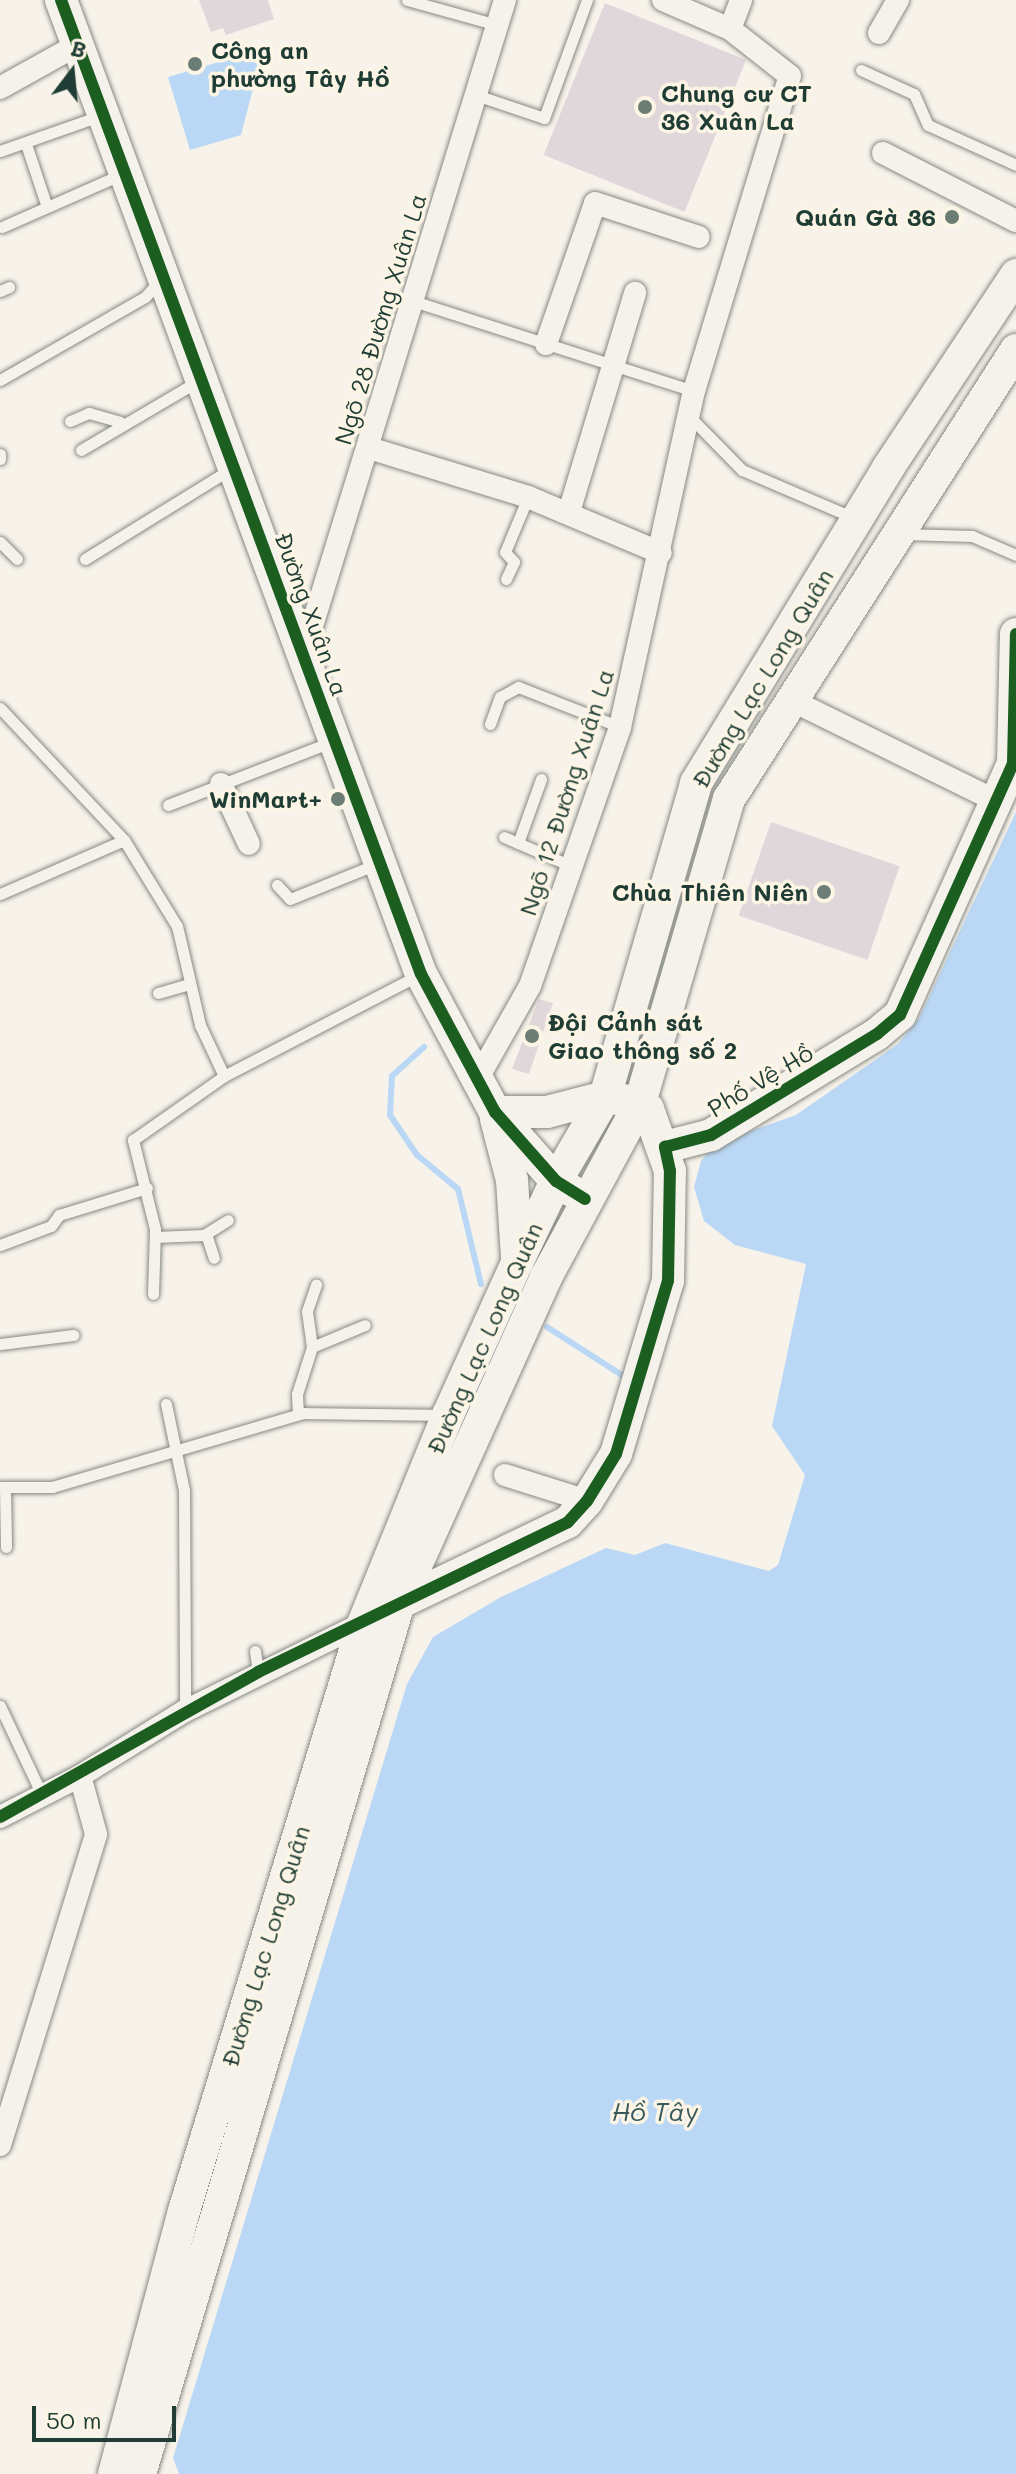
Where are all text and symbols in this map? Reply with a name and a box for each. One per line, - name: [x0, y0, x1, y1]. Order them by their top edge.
- north arrow: [32, 32, 112, 112]
- text: B: [68, 32, 90, 64]
- place label: Công an phường Tây Hồ: [211, 36, 390, 92]
- marker: Công an phường Tây Hồ: [186, 55, 204, 73]
- place label: Chung cư CT 36 Xuân La: [661, 79, 812, 135]
- marker: Chung cư CT 36 Xuân La: [636, 98, 654, 116]
- street label: Ngõ 28 Đường Xuân La: [328, 190, 432, 448]
- place label: Quán Gà 36: [795, 203, 936, 231]
- marker: Quán Gà 36: [943, 208, 961, 226]
- street label: Đường Xuân La: [269, 528, 355, 700]
- street label: Đường Lạc Long Quân: [685, 563, 839, 793]
- street label: Ngõ 12 Đường Xuân La: [513, 665, 619, 919]
- place label: WinMart+: [209, 785, 322, 813]
- marker: WinMart+: [329, 790, 347, 808]
- place label: Chùa Thiên Niên: [612, 878, 808, 906]
- marker: Chùa Thiên Niên: [815, 883, 833, 901]
- place label: Đội Cảnh sát Giao thông số 2: [548, 1008, 737, 1064]
- marker: Đội Cảnh sát Giao thông số 2: [523, 1027, 541, 1045]
- street label: Phố Vệ Hồ: [702, 1037, 818, 1123]
- street label: Đường Lạc Long Quân: [420, 1218, 548, 1458]
- street label: Đường Lạc Long Quân: [215, 1822, 315, 2070]
- water label: Hồ Tây: [612, 2096, 698, 2128]
- scale bar: [36, 2390, 180, 2440]
- text: 50 m: [46, 2404, 102, 2435]

